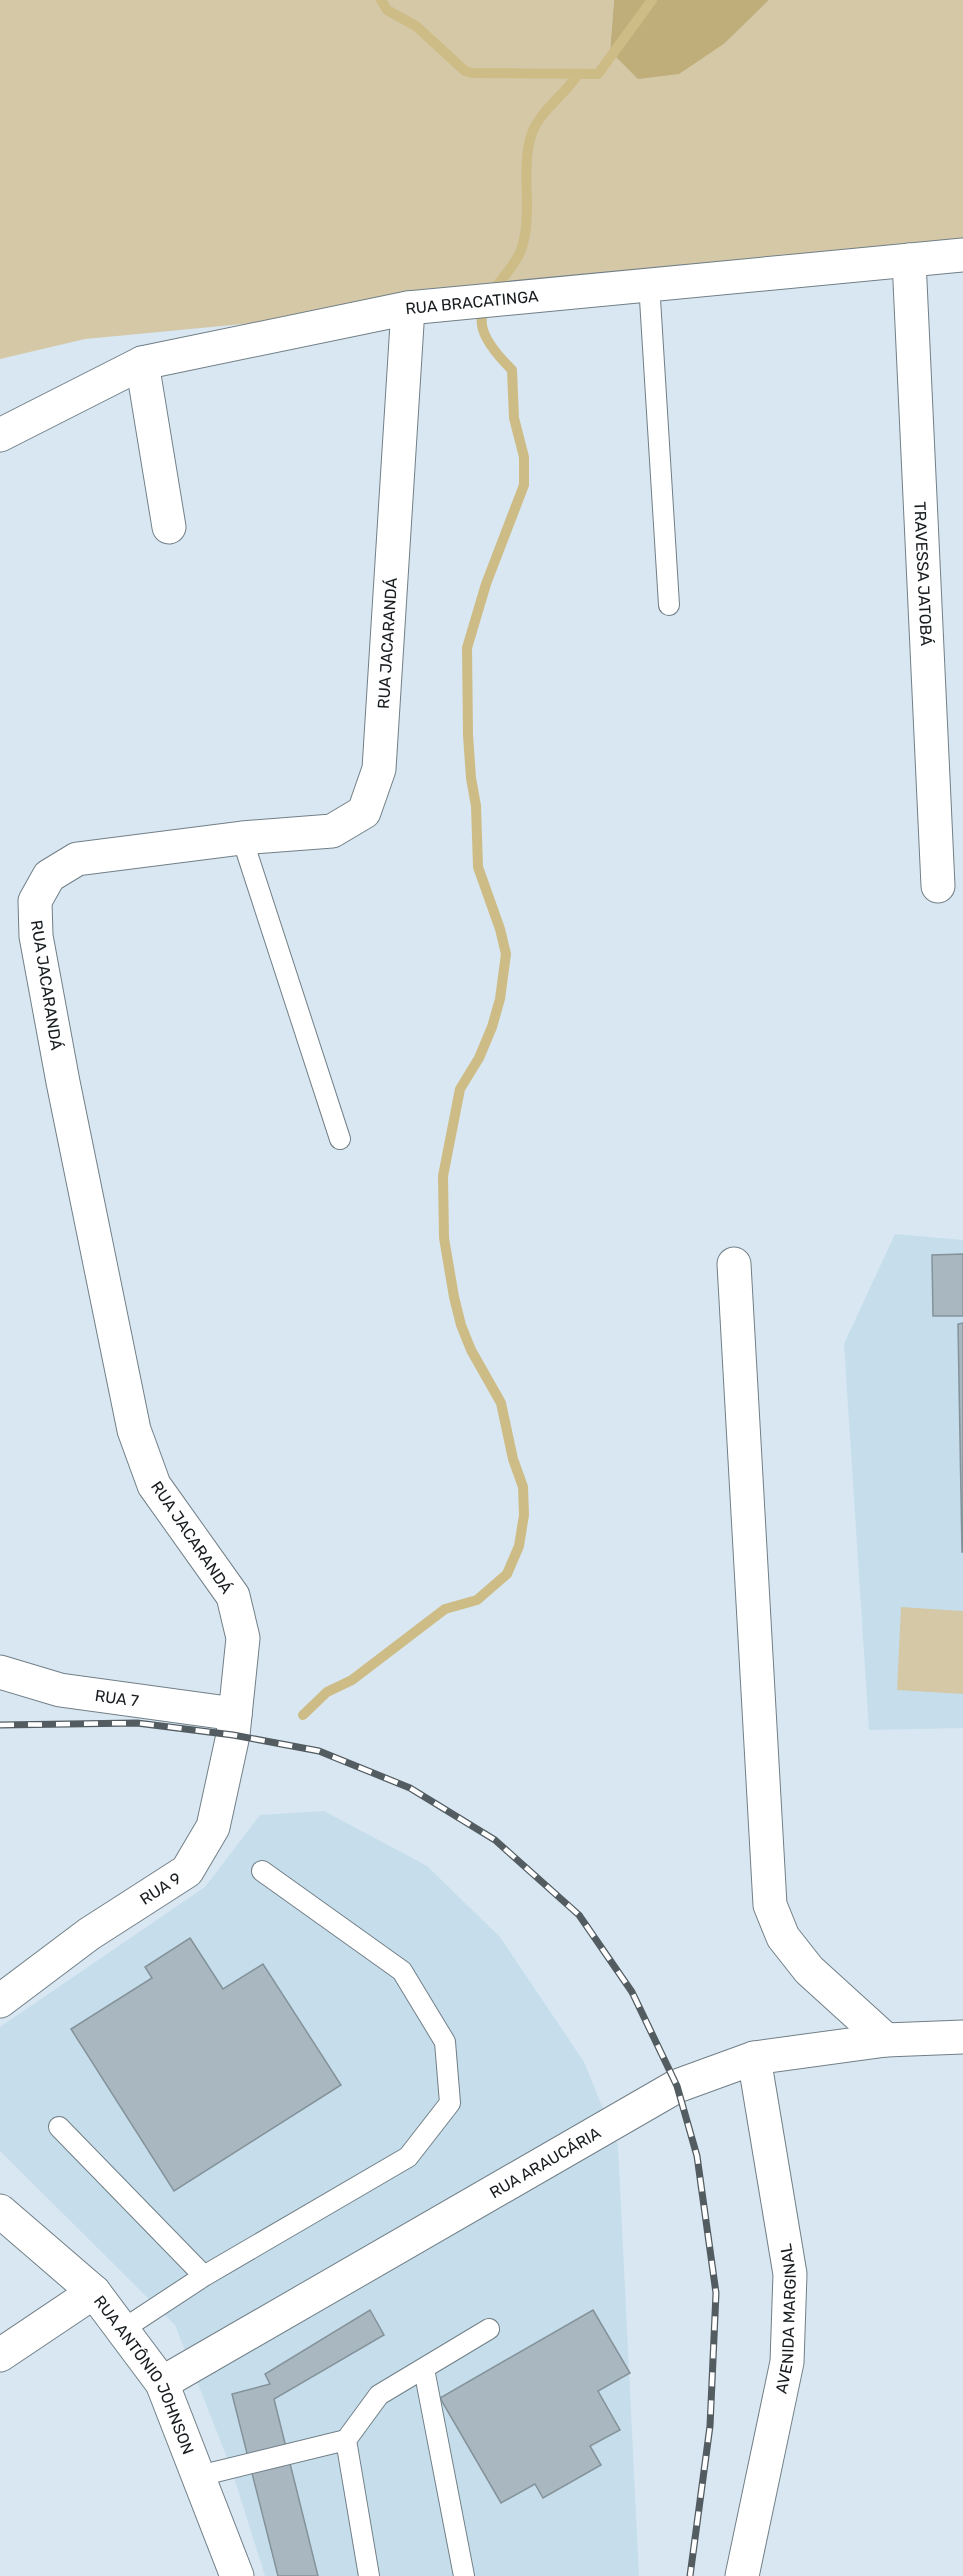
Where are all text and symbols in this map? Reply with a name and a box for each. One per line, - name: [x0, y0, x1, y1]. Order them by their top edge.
- street label: RUA BRACATINGA: [404, 287, 540, 318]
- street label: TRAVESSA JATOBÁ: [910, 501, 936, 647]
- street label: RUA JACARANDÁ: [374, 577, 401, 709]
- street label: RUA JACARANDÁ: [27, 919, 66, 1052]
- street label: RUA JACARANDÁ: [147, 1478, 236, 1597]
- street label: RUA 7: [94, 1686, 140, 1711]
- street label: RUA 9: [136, 1868, 185, 1909]
- street label: RUA ARAUCÁRIA: [486, 2123, 604, 2202]
- street label: AVENIDA MARGINAL: [772, 2242, 800, 2395]
- street label: RUA ANTÔNIO JOHNSON: [90, 2292, 198, 2457]

